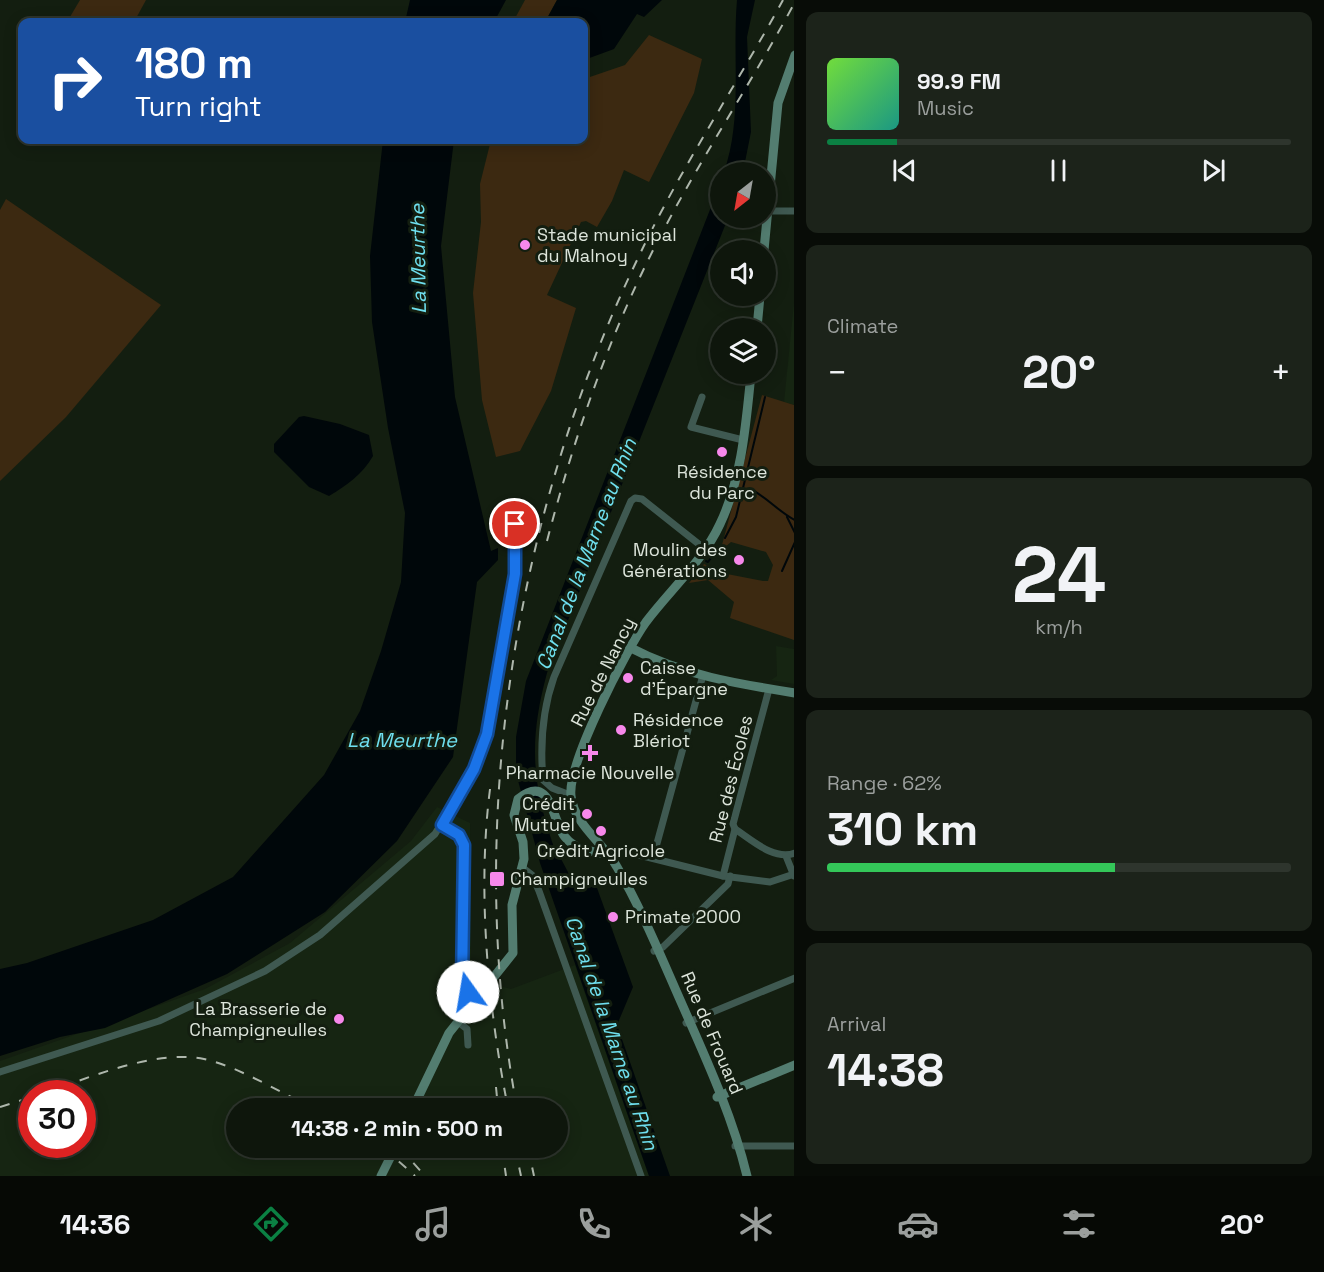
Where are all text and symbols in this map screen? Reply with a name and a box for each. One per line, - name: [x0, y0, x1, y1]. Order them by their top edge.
- text: 180 m: [135, 37, 253, 90]
- icon: right: [36, 42, 114, 120]
- text: 99.9 FM: [917, 67, 1001, 95]
- text: Turn right: [135, 89, 262, 124]
- text: Music: [917, 95, 974, 121]
- icon: previous: [888, 154, 921, 187]
- icon: pause: [1042, 154, 1075, 187]
- icon: next: [1197, 154, 1230, 187]
- north arrow: [710, 162, 776, 228]
- map controls: [710, 162, 776, 384]
- water label: La Meurthe: [404, 203, 432, 314]
- place label: Stade municipal du Malnoy: [537, 223, 677, 267]
- marker: Stade municipal du Malnoy: [518, 238, 532, 252]
- button: sound: [710, 240, 776, 306]
- text: Climate: [827, 313, 898, 339]
- button: layers: [710, 318, 776, 384]
- text: 20°: [1022, 344, 1096, 401]
- text: −: [827, 352, 847, 394]
- text: +: [1271, 352, 1291, 394]
- water label: Canal de la Marne au Rhin: [530, 434, 642, 673]
- marker: Résidence du Parc: [715, 445, 729, 459]
- place label: Résidence du Parc: [677, 460, 767, 504]
- pin: [489, 498, 540, 549]
- icon: arrive: [498, 507, 531, 540]
- text: 24: [1012, 525, 1106, 625]
- place label: Moulin des Générations: [622, 538, 727, 582]
- marker: Moulin des Générations: [732, 553, 746, 567]
- street label: Rue de Nancy: [565, 613, 640, 730]
- text: km/h: [1035, 614, 1083, 640]
- place label: Caisse d'Épargne: [640, 656, 728, 700]
- marker: Caisse d'Épargne: [621, 671, 635, 685]
- place label: Résidence Blériot: [633, 708, 724, 752]
- street label: Rue des Écoles: [704, 713, 757, 845]
- marker: Résidence Blériot: [614, 723, 628, 737]
- water label: La Meurthe: [347, 727, 458, 753]
- marker: Pharmacie Nouvelle: [583, 746, 597, 760]
- place label: Pharmacie Nouvelle: [506, 761, 674, 784]
- text: Range · 62%: [827, 770, 942, 796]
- place label: Crédit Mutuel: [514, 792, 575, 836]
- text: 310 km: [827, 801, 978, 858]
- marker: Crédit Mutuel: [580, 807, 594, 821]
- marker: Crédit Agricole: [594, 824, 608, 838]
- place label: Crédit Agricole: [537, 839, 665, 862]
- place label: Champigneulles: [510, 867, 648, 890]
- marker: Champigneulles: [488, 870, 506, 888]
- place label: Primate 2000: [625, 905, 741, 928]
- marker: Primate 2000: [606, 910, 620, 924]
- water label: Canal de la Marne au Rhin: [560, 913, 665, 1154]
- position arrow: [436, 960, 500, 1024]
- street label: Rue de Frouard: [676, 968, 749, 1098]
- place label: La Brasserie de Champigneulles: [189, 997, 327, 1041]
- text: Arrival: [827, 1011, 886, 1037]
- marker: La Brasserie de Champigneulles: [332, 1012, 346, 1026]
- text: 14:38: [827, 1042, 944, 1099]
- speed limit sign: 30: [18, 1080, 96, 1158]
- text: 14:38 · 2 min · 500 m: [291, 1114, 503, 1142]
- icon: directions: [250, 1203, 292, 1245]
- icon: music: [412, 1203, 454, 1245]
- icon: phone: [573, 1203, 615, 1245]
- icon: climate: [735, 1203, 777, 1245]
- icon: car: [897, 1203, 939, 1245]
- icon: filters: [1058, 1203, 1100, 1245]
- text: 14:36: [60, 1207, 130, 1242]
- text: 20°: [1220, 1207, 1264, 1242]

